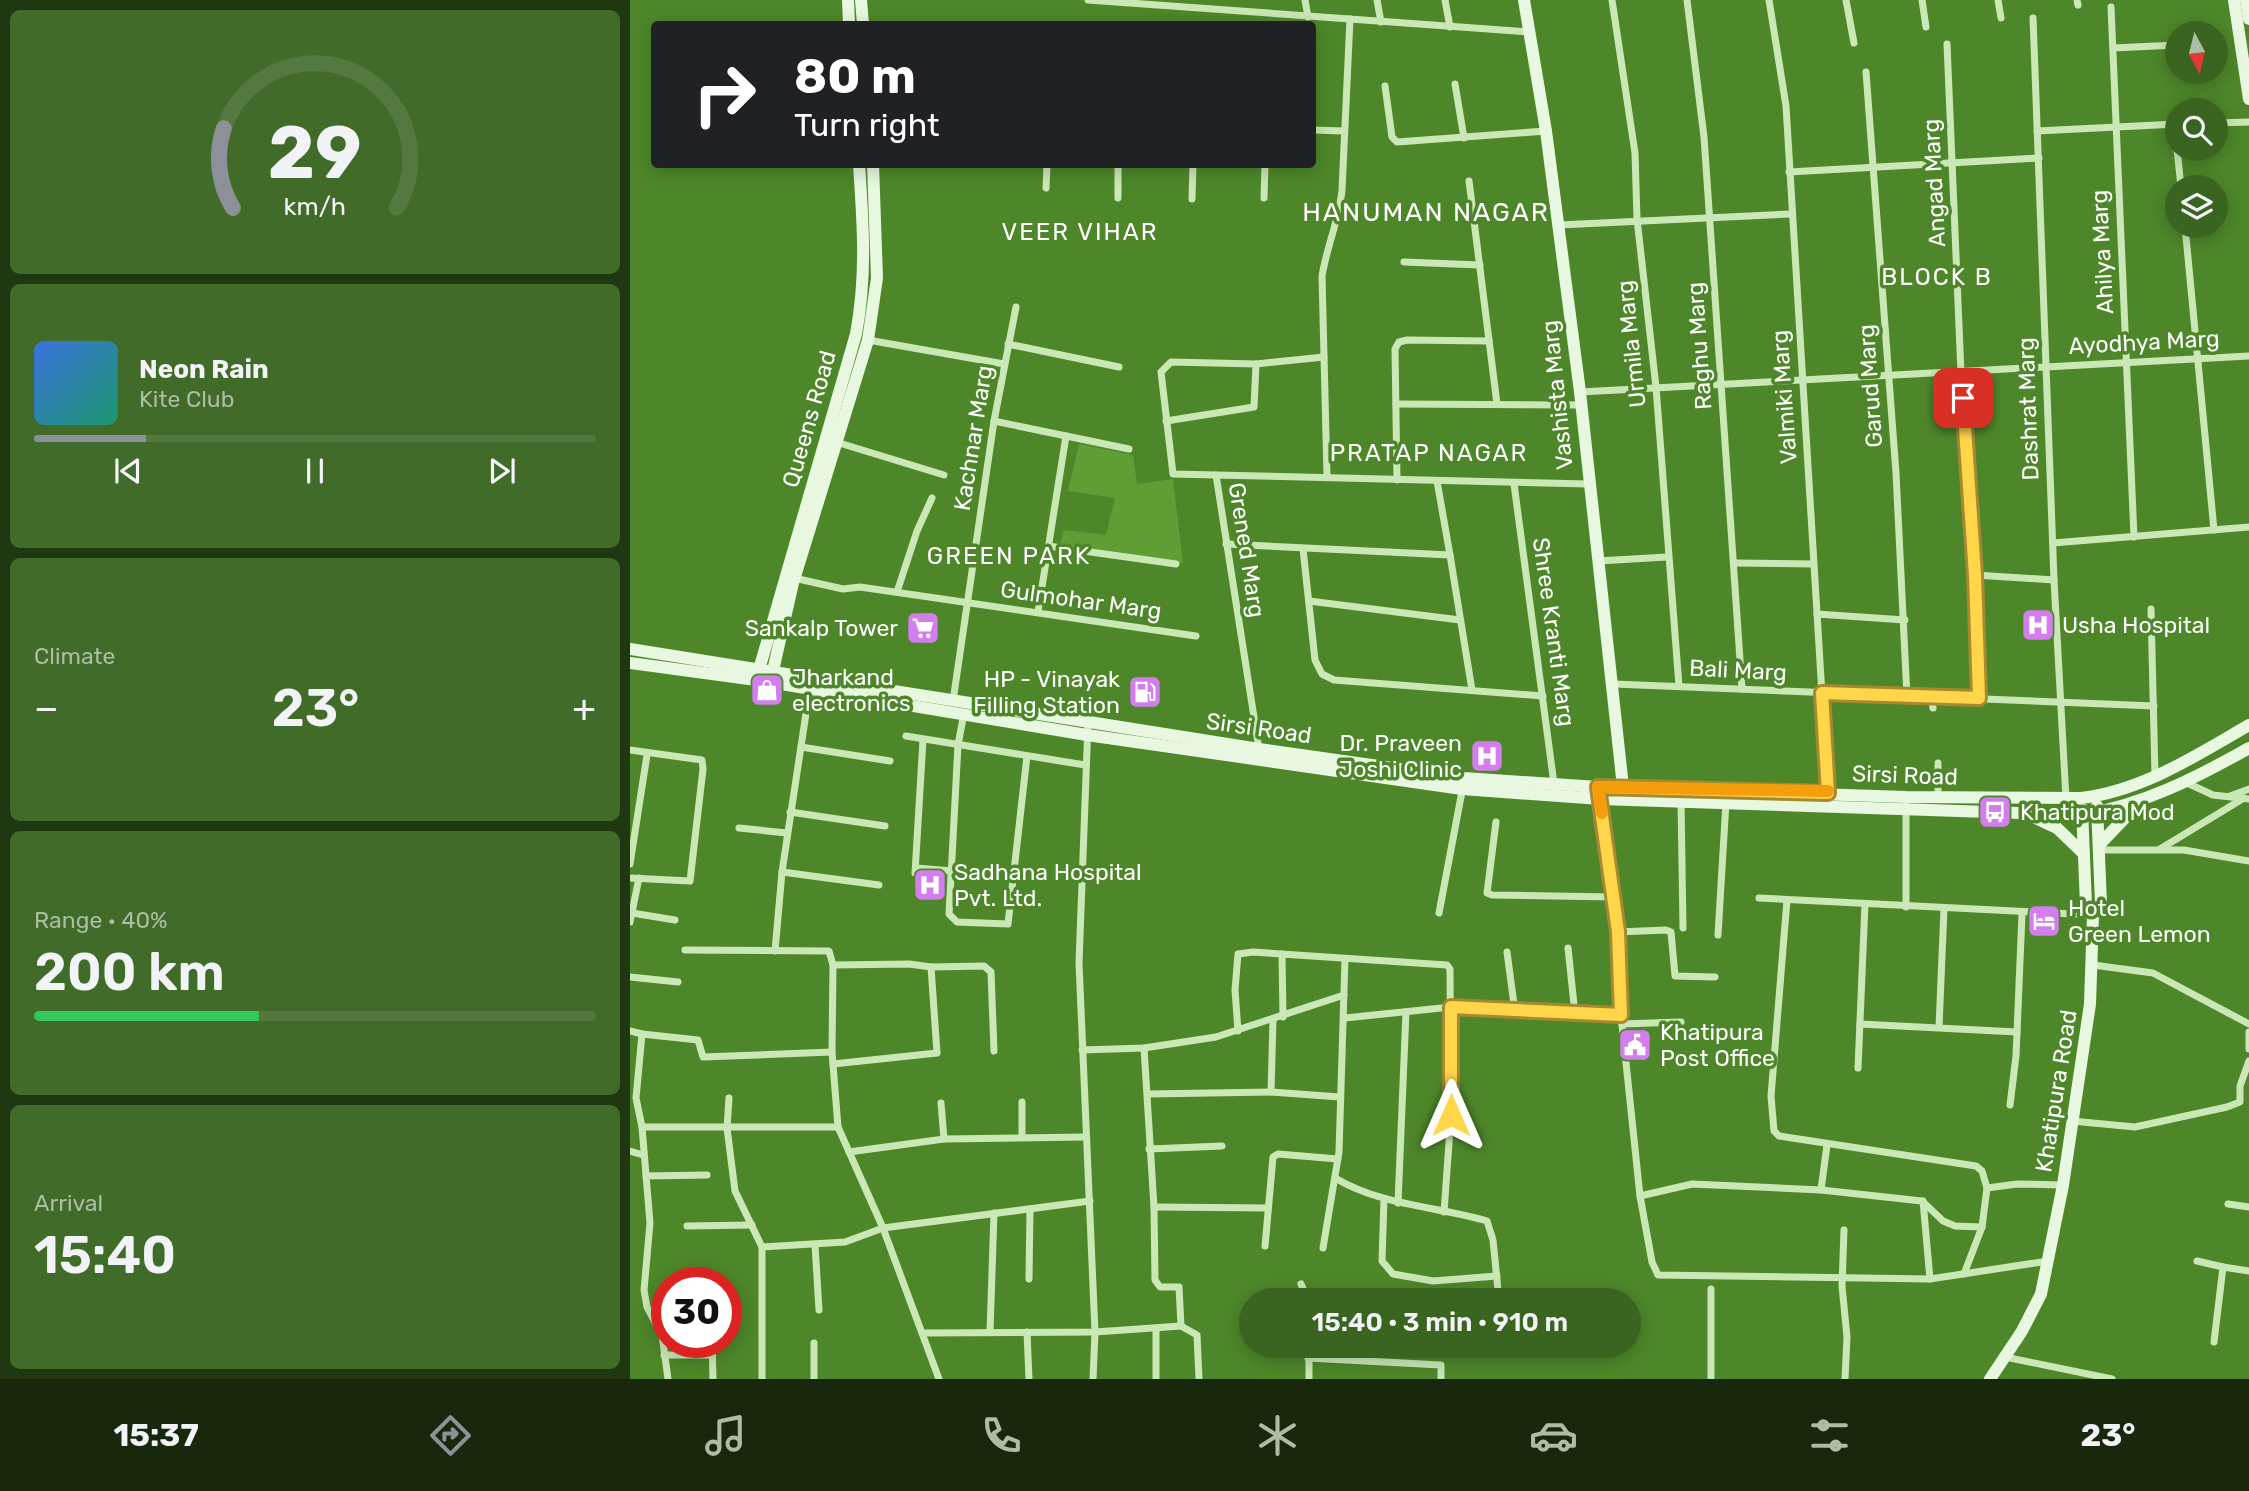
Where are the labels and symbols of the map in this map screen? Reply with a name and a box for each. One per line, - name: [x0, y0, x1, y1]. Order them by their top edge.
- north arrow: [2165, 21, 2228, 84]
- street label: Angad Marg: [1917, 118, 1951, 248]
- street label: Ahilya Marg: [2085, 189, 2119, 315]
- district label: HANUMAN NAGAR: [1302, 197, 1550, 228]
- district label: VEER VIHAR: [1002, 218, 1158, 246]
- district label: BLOCK B: [1881, 263, 1993, 291]
- street label: Urmila Marg: [1610, 279, 1652, 409]
- street label: Raghu Marg: [1681, 281, 1717, 411]
- street label: Vashista Marg: [1535, 319, 1579, 471]
- street label: Garud Marg: [1852, 323, 1888, 449]
- street label: Ayodhya Marg: [2068, 324, 2220, 360]
- street label: Valmiki Marg: [1765, 329, 1803, 465]
- street label: Dashrat Marg: [2012, 337, 2044, 481]
- street label: Queens Road: [776, 347, 842, 491]
- street label: Kachnar Marg: [948, 363, 998, 513]
- pin: [1933, 368, 1993, 428]
- district label: PRATAP NAGAR: [1330, 439, 1528, 467]
- street label: Grened Marg: [1223, 480, 1271, 620]
- street label: Shree Kranti Marg: [1527, 536, 1581, 728]
- district label: GREEN PARK: [927, 542, 1091, 570]
- street label: Gulmohar Marg: [999, 575, 1163, 625]
- hospital icon: Usha Hospital: [2019, 606, 2057, 644]
- supermarket icon: Sankalp Tower: [904, 609, 942, 647]
- place label: Usha Hospital: [2062, 611, 2210, 639]
- place label: Sankalp Tower: [745, 614, 898, 642]
- street label: Bali Marg: [1688, 653, 1788, 687]
- place label: Jharkand electronics: [792, 663, 911, 717]
- place label: HP - Vinayak Filling Station: [973, 665, 1120, 719]
- shop icon: Jharkand electronics: [748, 671, 786, 709]
- fuel station icon: HP - Vinayak Filling Station: [1126, 673, 1164, 711]
- street label: Sirsi Road: [1205, 707, 1313, 749]
- place label: Dr. Praveen Joshi Clinic: [1339, 729, 1462, 783]
- hospital icon: Dr. Praveen Joshi Clinic: [1468, 737, 1506, 775]
- street label: Sirsi Road: [1852, 759, 1958, 791]
- bus stop icon: Khatipura Mod: [1976, 793, 2014, 831]
- place label: Khatipura Mod: [2020, 798, 2175, 826]
- place label: Sadhana Hospital Pvt. Ltd.: [954, 858, 1142, 912]
- hospital icon: Sadhana Hospital Pvt. Ltd.: [911, 866, 949, 904]
- place label: Hotel Green Lemon: [2068, 894, 2211, 948]
- hotel icon: Hotel Green Lemon: [2025, 902, 2063, 940]
- street label: Khatipura Road: [2029, 1008, 2083, 1174]
- place label: Khatipura Post Office: [1660, 1018, 1775, 1072]
- public building icon: Khatipura Post Office: [1616, 1026, 1654, 1064]
- position arrow: [1414, 1078, 1488, 1152]
- speed limit sign: 30: [651, 1267, 742, 1358]

